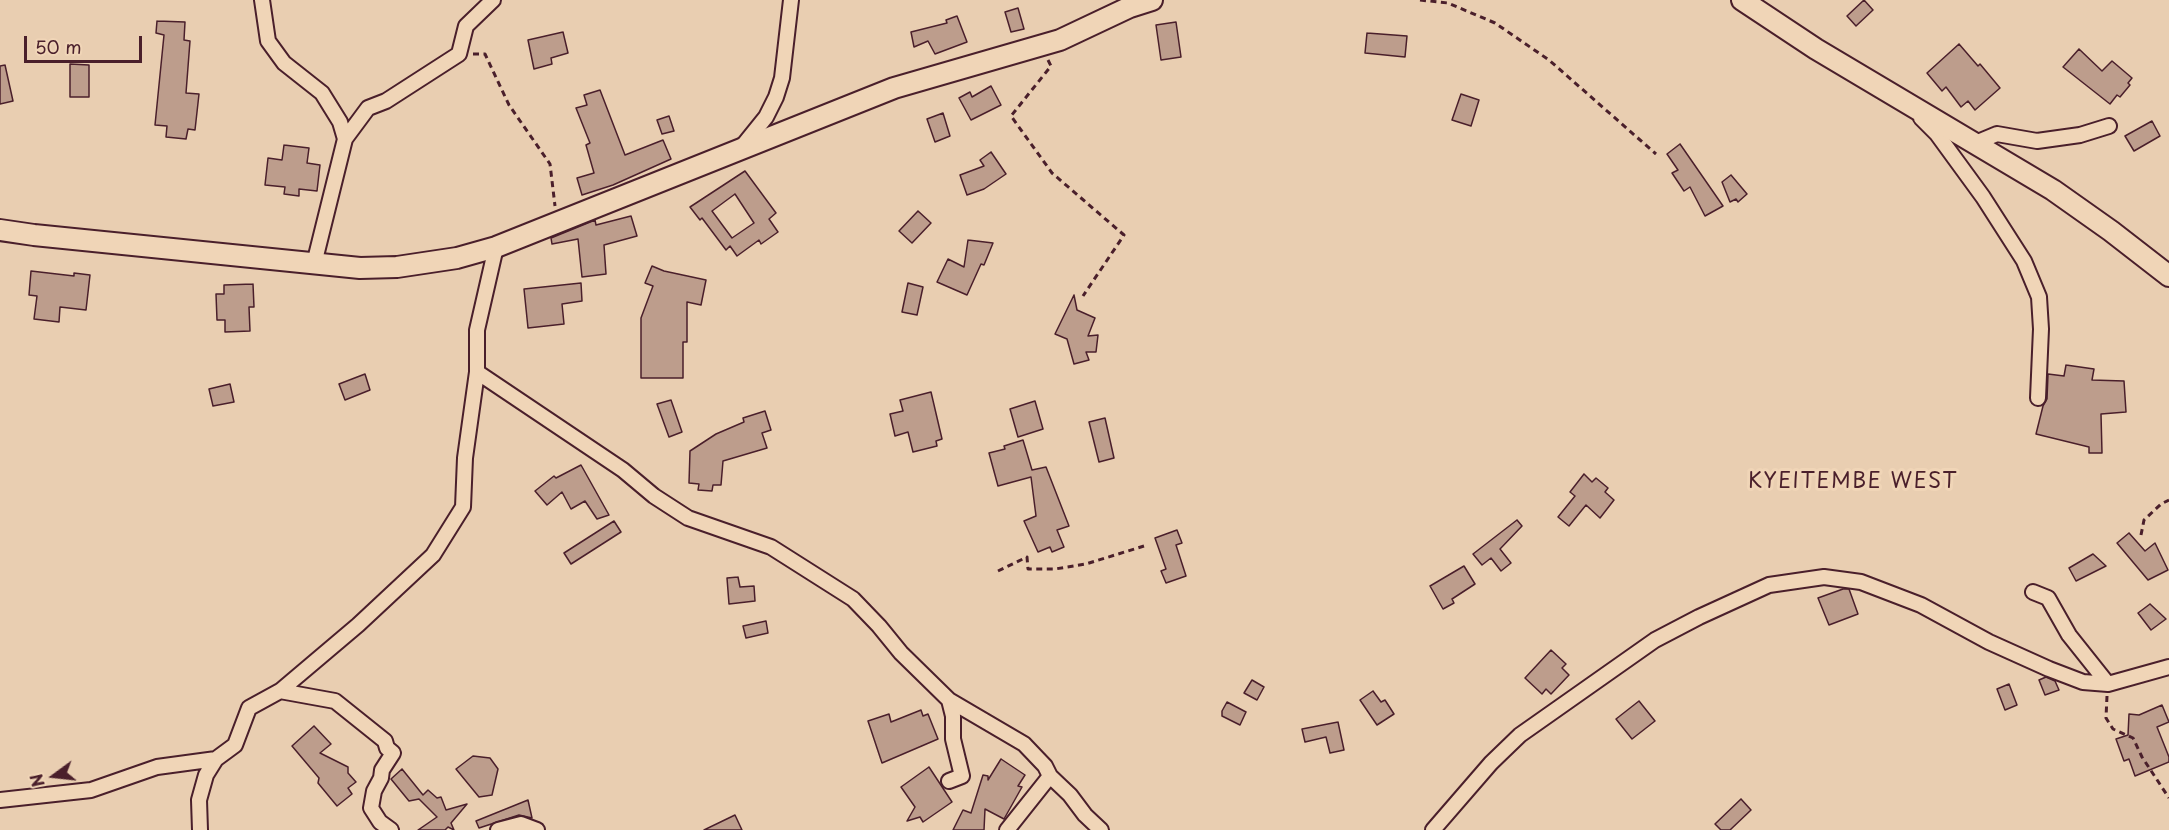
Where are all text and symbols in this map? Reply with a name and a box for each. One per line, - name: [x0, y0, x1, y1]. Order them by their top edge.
- scale bar: [27, 24, 146, 62]
- text: 50 m: [35, 33, 82, 60]
- district label: KYEITEMBE WEST: [1749, 469, 1957, 495]
- north arrow: [24, 746, 84, 806]
- text: N: [23, 771, 50, 790]

